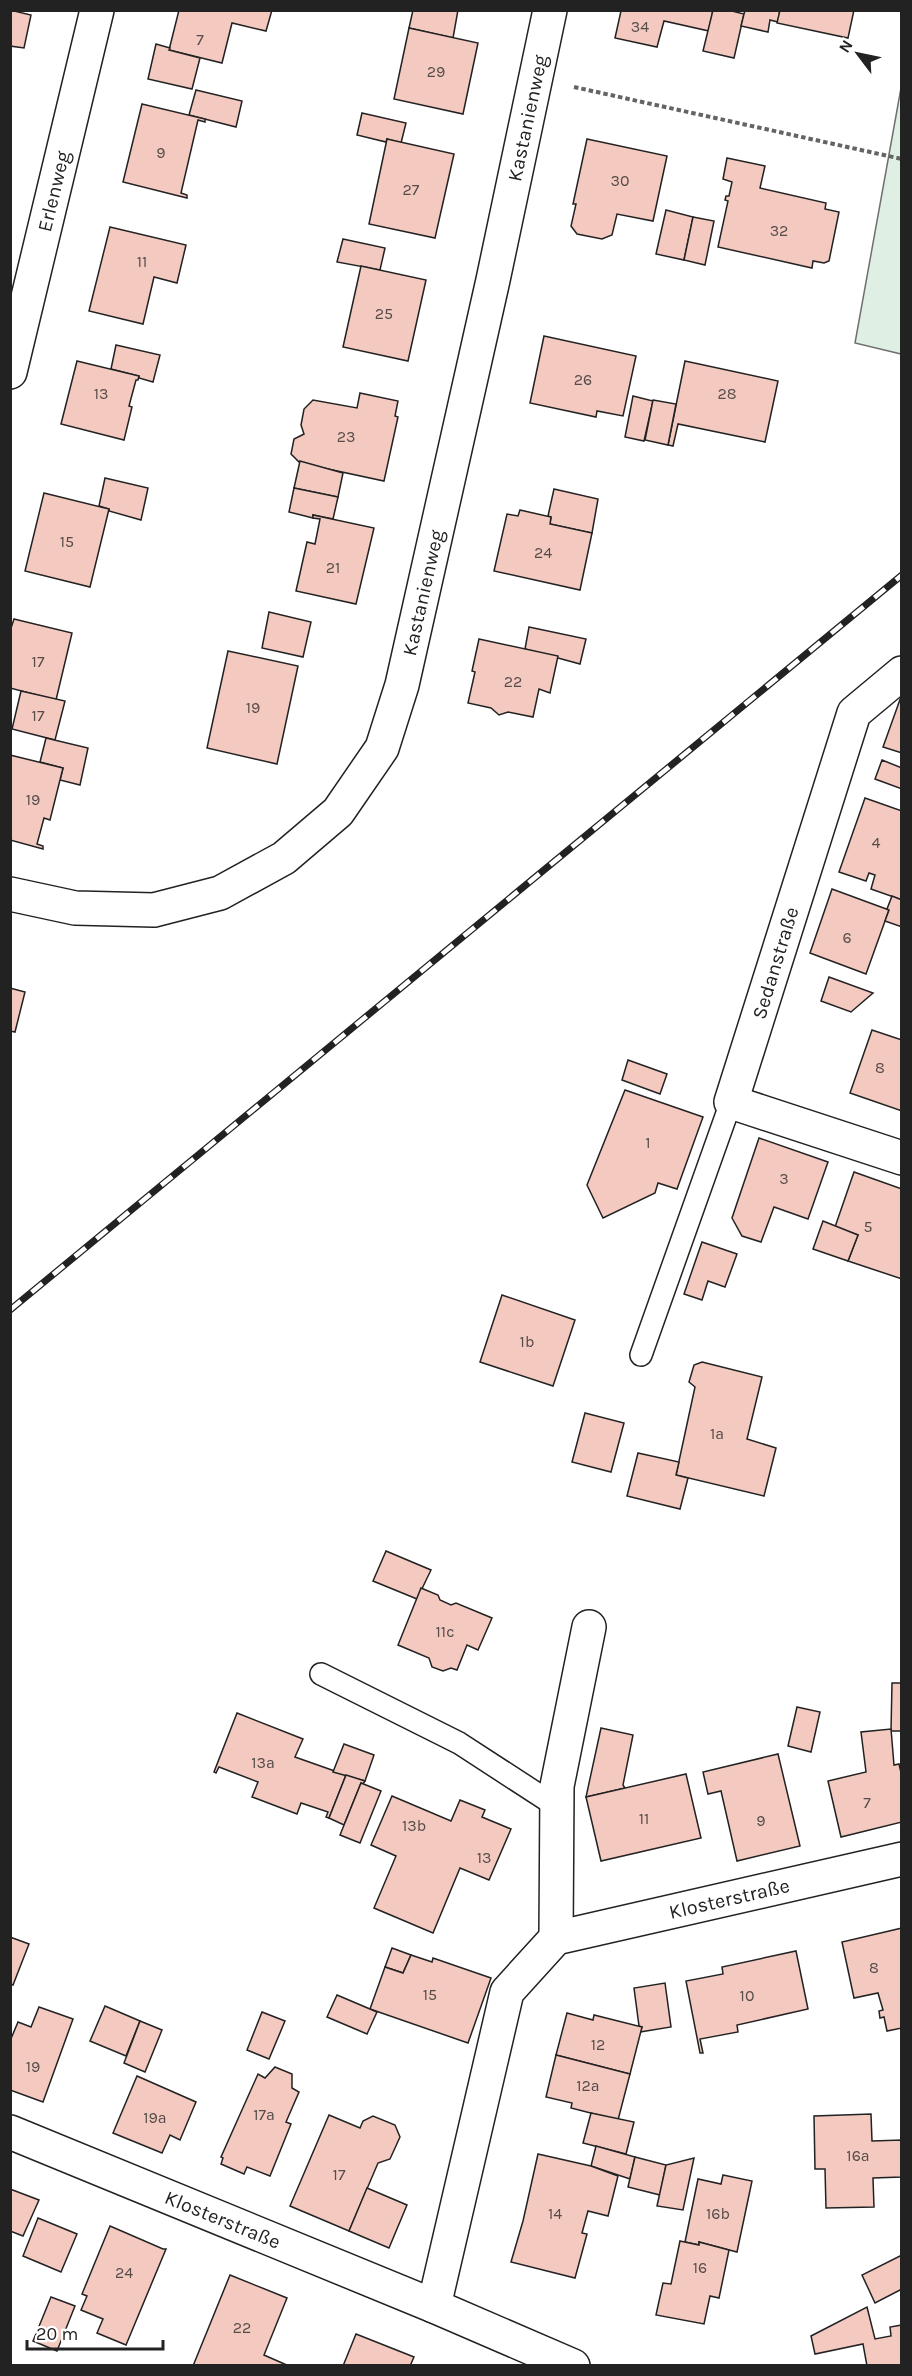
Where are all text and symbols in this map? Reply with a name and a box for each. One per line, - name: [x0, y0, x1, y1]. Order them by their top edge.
- house number: 34: [631, 17, 649, 36]
- north arrow: [828, 24, 888, 84]
- house number: 7: [196, 30, 204, 49]
- text: N: [835, 36, 857, 56]
- street label: Kastanienweg: [503, 53, 552, 183]
- house number: 29: [427, 62, 445, 81]
- house number: 9: [156, 143, 166, 162]
- street label: Erlenweg: [33, 148, 75, 234]
- house number: 30: [611, 171, 629, 190]
- house number: 27: [403, 180, 420, 199]
- house number: 32: [770, 221, 788, 240]
- house number: 11: [137, 252, 147, 271]
- house number: 25: [375, 304, 393, 323]
- house number: 26: [574, 370, 592, 389]
- house number: 13: [94, 384, 108, 403]
- house number: 28: [717, 384, 737, 403]
- house number: 23: [337, 427, 355, 446]
- street label: Kastanienweg: [398, 527, 449, 658]
- house number: 15: [60, 532, 74, 551]
- house number: 24: [534, 543, 552, 562]
- house number: 21: [326, 558, 340, 577]
- house number: 17: [32, 652, 45, 671]
- house number: 22: [504, 672, 522, 691]
- house number: 19: [246, 698, 260, 717]
- house number: 17: [32, 706, 45, 725]
- house number: 19: [26, 790, 40, 809]
- house number: 4: [872, 833, 881, 852]
- street label: Sedanstraße: [748, 904, 803, 1022]
- house number: 6: [842, 928, 852, 947]
- house number: 8: [875, 1058, 885, 1077]
- house number: 1: [645, 1133, 651, 1152]
- house number: 3: [779, 1169, 789, 1188]
- house number: 5: [863, 1217, 873, 1236]
- house number: 1b: [520, 1332, 534, 1351]
- house number: 1a: [710, 1424, 724, 1443]
- house number: 11c: [436, 1622, 454, 1641]
- house number: 13a: [251, 1753, 275, 1772]
- house number: 7: [863, 1793, 871, 1812]
- house number: 11: [639, 1809, 649, 1828]
- house number: 9: [756, 1811, 766, 1830]
- house number: 13b: [402, 1816, 426, 1835]
- house number: 13: [477, 1848, 491, 1867]
- street label: Klosterstraße: [667, 1874, 792, 1924]
- house number: 8: [869, 1958, 879, 1977]
- house number: 15: [423, 1985, 437, 2004]
- house number: 10: [740, 1986, 754, 2005]
- house number: 12: [591, 2035, 605, 2054]
- house number: 19: [26, 2057, 40, 2076]
- house number: 12a: [576, 2076, 600, 2095]
- house number: 17a: [253, 2105, 275, 2124]
- house number: 19a: [143, 2108, 167, 2127]
- house number: 16a: [846, 2146, 870, 2165]
- house number: 17: [333, 2165, 346, 2184]
- street label: Klosterstraße: [161, 2186, 284, 2254]
- house number: 14: [548, 2204, 562, 2223]
- house number: 16b: [706, 2204, 730, 2223]
- house number: 16: [693, 2258, 707, 2277]
- house number: 24: [115, 2263, 133, 2282]
- scale bar: [27, 2313, 164, 2351]
- house number: 22: [233, 2318, 251, 2337]
- text: 20 m: [36, 2323, 78, 2345]

